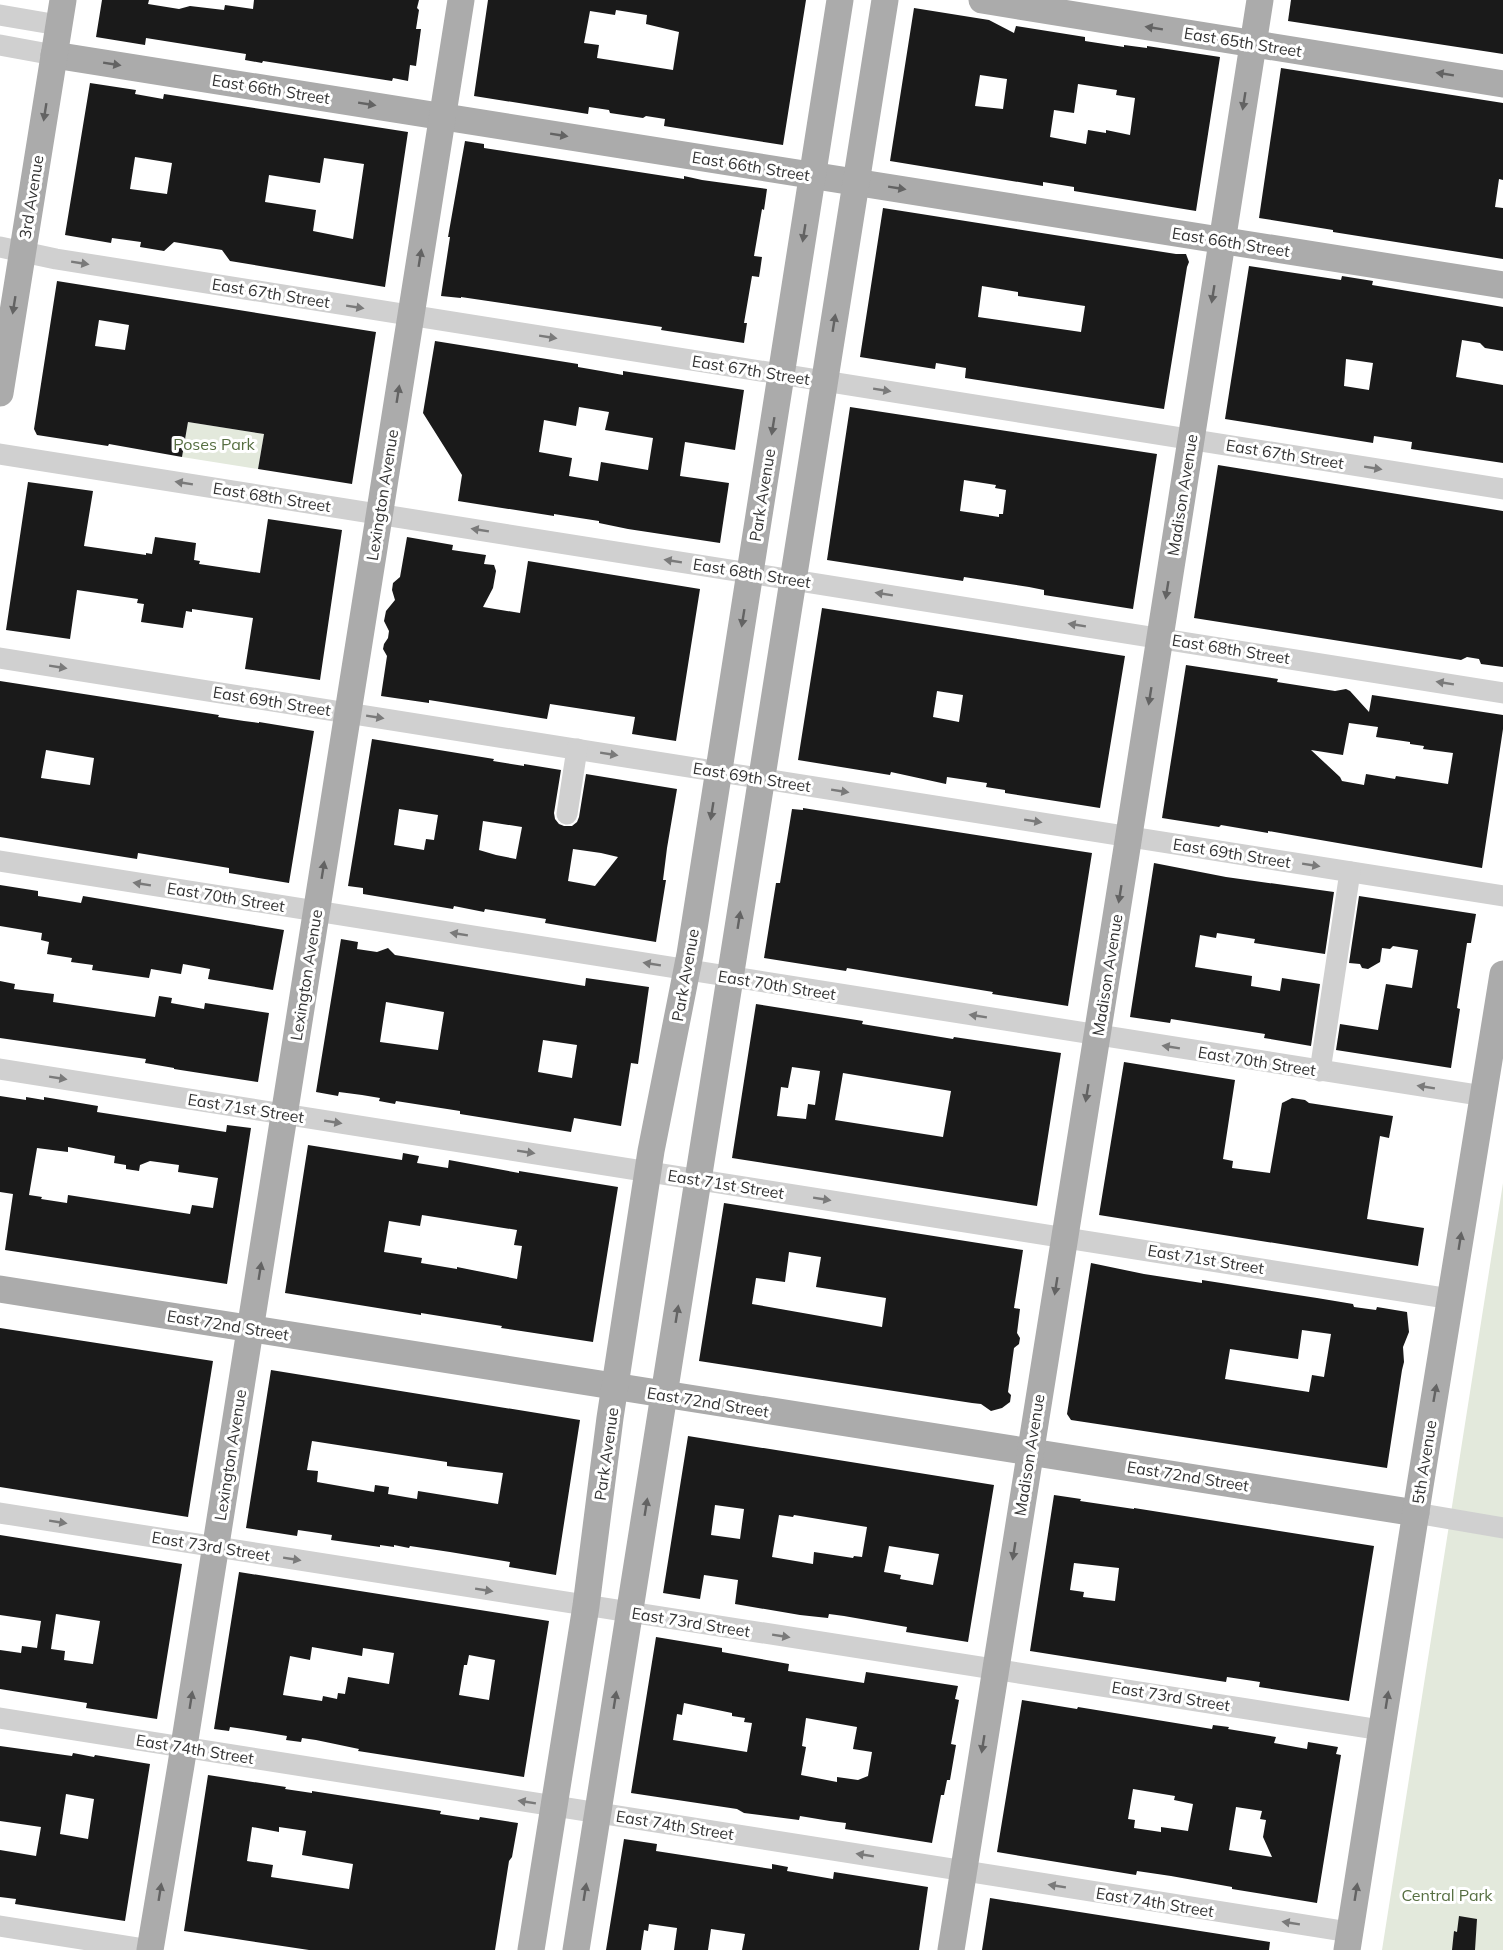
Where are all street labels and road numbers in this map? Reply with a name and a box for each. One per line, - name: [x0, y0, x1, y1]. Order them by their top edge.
- street label: East 65th Street: [1183, 23, 1304, 61]
- street label: East 66th Street: [211, 70, 332, 108]
- street label: East 66th Street: [691, 147, 812, 185]
- street label: 3rd Avenue: [14, 154, 48, 240]
- street label: East 66th Street: [1171, 223, 1292, 261]
- street label: East 67th Street: [211, 274, 332, 312]
- street label: East 67th Street: [691, 351, 812, 389]
- street label: Lexington Avenue: [362, 428, 402, 562]
- street label: Madison Avenue: [1162, 433, 1202, 557]
- street label: East 67th Street: [1225, 435, 1346, 473]
- street label: Park Avenue: [745, 447, 779, 543]
- street label: East 68th Street: [212, 478, 333, 516]
- street label: East 68th Street: [692, 554, 813, 592]
- street label: East 68th Street: [1171, 630, 1292, 668]
- street label: East 69th Street: [212, 682, 333, 720]
- street label: East 69th Street: [692, 758, 813, 796]
- street label: East 69th Street: [1172, 834, 1293, 872]
- street label: East 70th Street: [166, 878, 287, 916]
- street label: Lexington Avenue: [286, 908, 326, 1042]
- street label: Madison Avenue: [1087, 913, 1127, 1037]
- street label: Park Avenue: [667, 927, 703, 1023]
- street label: East 70th Street: [717, 966, 838, 1004]
- street label: East 70th Street: [1197, 1042, 1318, 1080]
- street label: East 71st Street: [186, 1089, 306, 1127]
- street label: East 71st Street: [666, 1165, 786, 1203]
- street label: East 71st Street: [1146, 1240, 1266, 1278]
- street label: East 72nd Street: [166, 1305, 291, 1345]
- street label: East 72nd Street: [646, 1382, 771, 1422]
- street label: Lexington Avenue: [210, 1388, 250, 1522]
- street label: Madison Avenue: [1009, 1393, 1049, 1517]
- street label: Park Avenue: [590, 1406, 622, 1502]
- street label: 5th Avenue: [1408, 1419, 1440, 1505]
- street label: East 72nd Street: [1126, 1456, 1251, 1496]
- street label: East 73rd Street: [150, 1527, 272, 1565]
- street label: East 73rd Street: [630, 1603, 752, 1641]
- street label: East 73rd Street: [1110, 1677, 1232, 1715]
- street label: East 74th Street: [135, 1730, 256, 1768]
- street label: East 74th Street: [615, 1806, 736, 1844]
- street label: East 74th Street: [1095, 1883, 1216, 1921]

